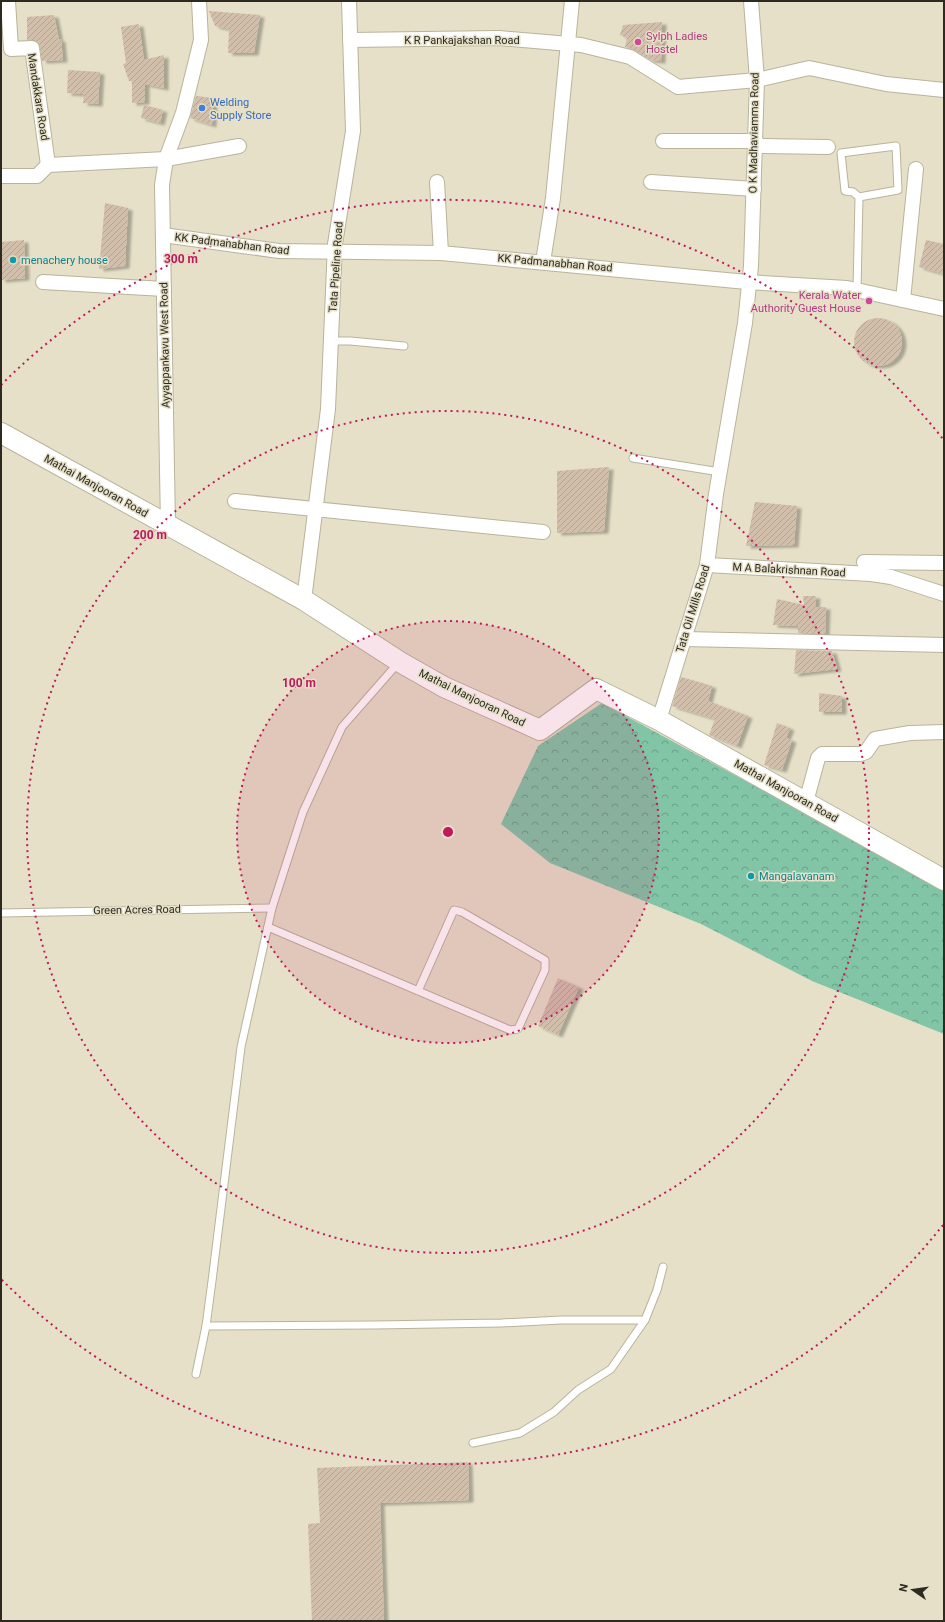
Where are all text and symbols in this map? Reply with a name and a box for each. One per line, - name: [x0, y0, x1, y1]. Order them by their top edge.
- place label: Sylph Ladies Hostel: [646, 30, 708, 56]
- street label: K R Pankajakshan Road: [404, 34, 520, 47]
- marker: Sylph Ladies Hostel: [633, 37, 643, 47]
- street label: Mandakkara Road: [25, 52, 51, 142]
- street label: O K Madhaviamma Road: [746, 72, 762, 194]
- place label: Welding Supply Store: [210, 96, 271, 122]
- marker: Welding Supply Store: [197, 103, 207, 113]
- street label: Tata Pipeline Road: [326, 221, 346, 313]
- street label: KK Padmanabhan Road: [174, 231, 290, 257]
- street label: KK Padmanabhan Road: [497, 251, 613, 275]
- text: 300 m: [164, 252, 198, 266]
- place label: menachery house: [21, 254, 108, 267]
- marker: menachery house: [8, 255, 18, 265]
- street label: Ayyappankavu West Road: [157, 282, 173, 408]
- place label: Kerala Water Authority Guest House: [751, 289, 861, 315]
- marker: Kerala Water Authority Guest House: [864, 296, 874, 306]
- street label: Mathai Manjooran Road: [42, 452, 150, 520]
- text: 200 m: [133, 528, 167, 542]
- street label: M A Balakrishnan Road: [732, 561, 846, 579]
- street label: Tata Oil Mills Road: [673, 564, 713, 654]
- street label: Mathai Manjooran Road: [417, 667, 527, 729]
- text: 100 m: [282, 676, 316, 690]
- street label: Mathai Manjooran Road: [732, 757, 840, 825]
- centre of rings: [441, 825, 455, 839]
- place label: Mangalavanam: [759, 870, 834, 883]
- marker: Mangalavanam: [746, 871, 756, 881]
- street label: Green Acres Road: [93, 903, 181, 917]
- north arrow: [893, 1570, 933, 1610]
- text: N: [897, 1582, 911, 1593]

